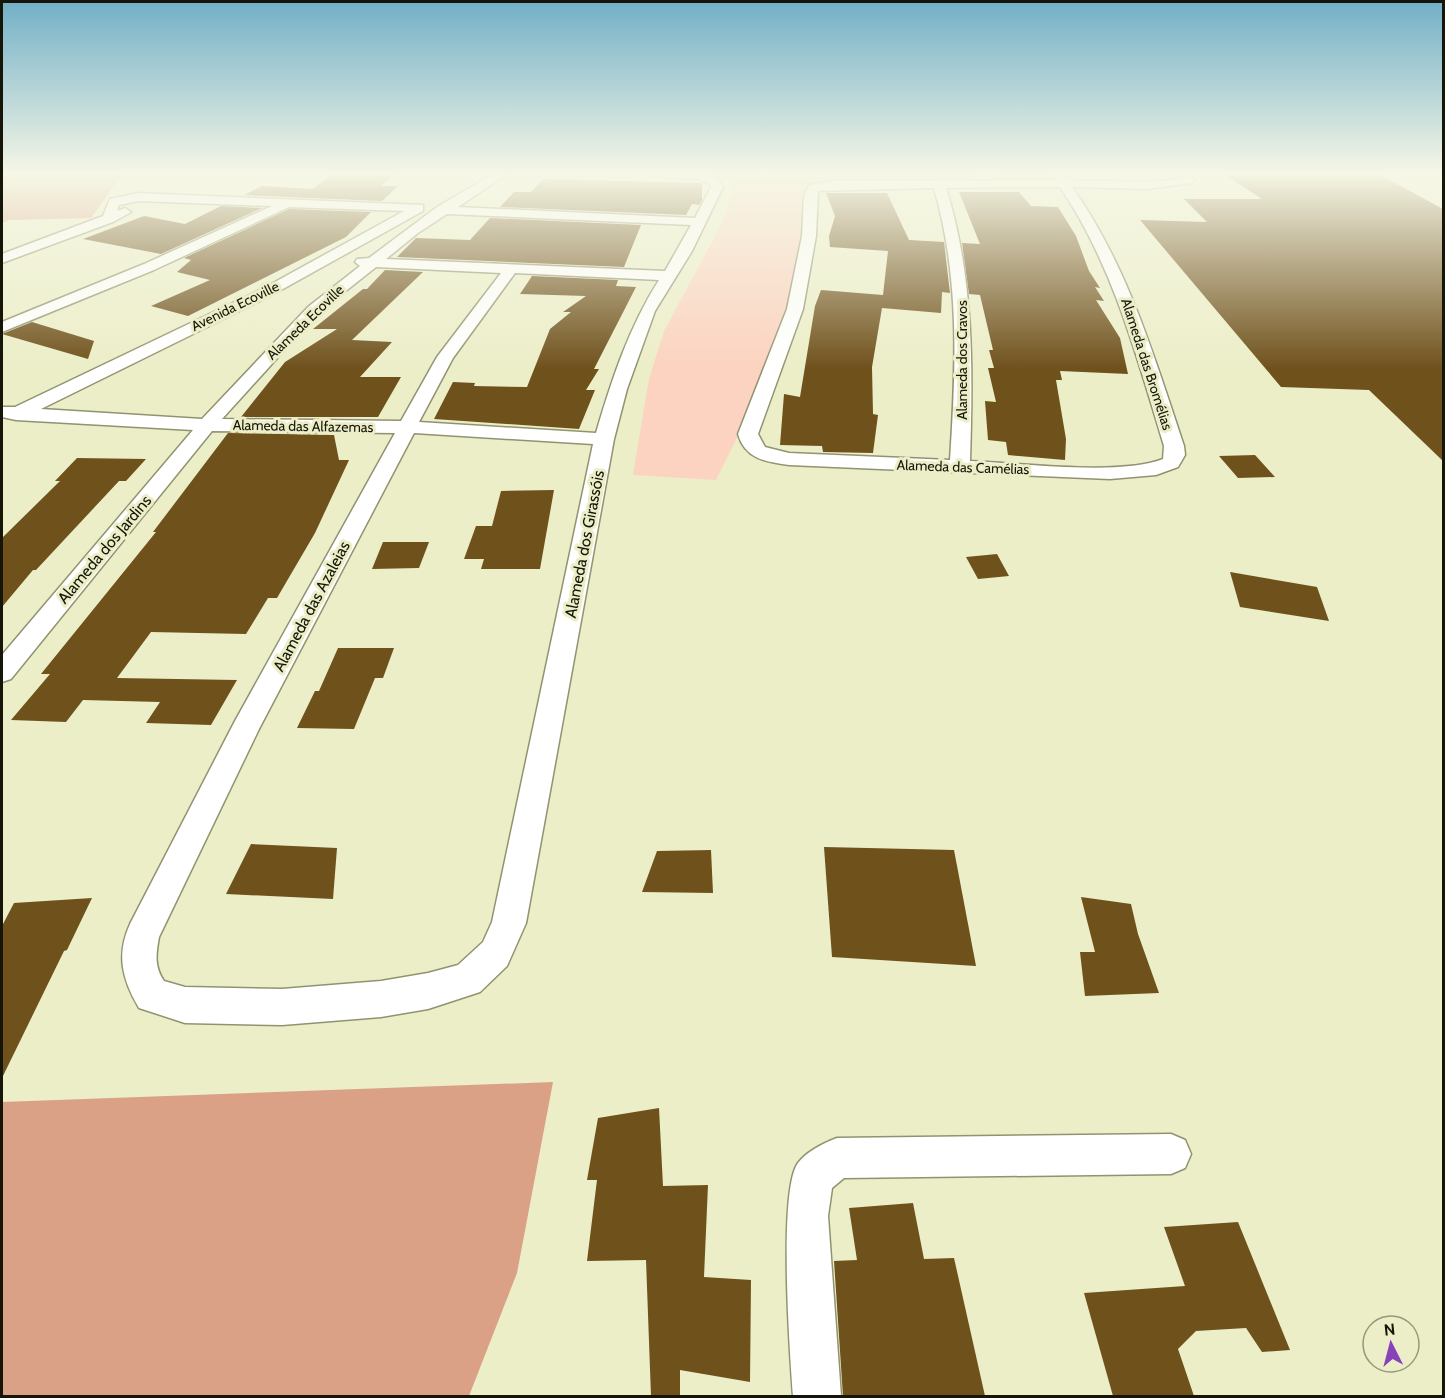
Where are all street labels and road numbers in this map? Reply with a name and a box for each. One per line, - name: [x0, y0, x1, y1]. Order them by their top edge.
- street label: Avenida Ecoville: [188, 277, 282, 335]
- street label: Alameda Ecoville: [263, 281, 347, 363]
- street label: Alameda das Bromélias: [1117, 296, 1177, 432]
- street label: Alameda dos Cravos: [953, 300, 971, 420]
- street label: Alameda das Alfazemas: [233, 416, 374, 436]
- street label: Alameda das Camélias: [896, 456, 1030, 478]
- street label: Alameda dos Girassóis: [561, 468, 608, 620]
- street label: Alameda dos Jardins: [53, 491, 156, 607]
- street label: Alameda das Azaleias: [269, 537, 354, 675]

